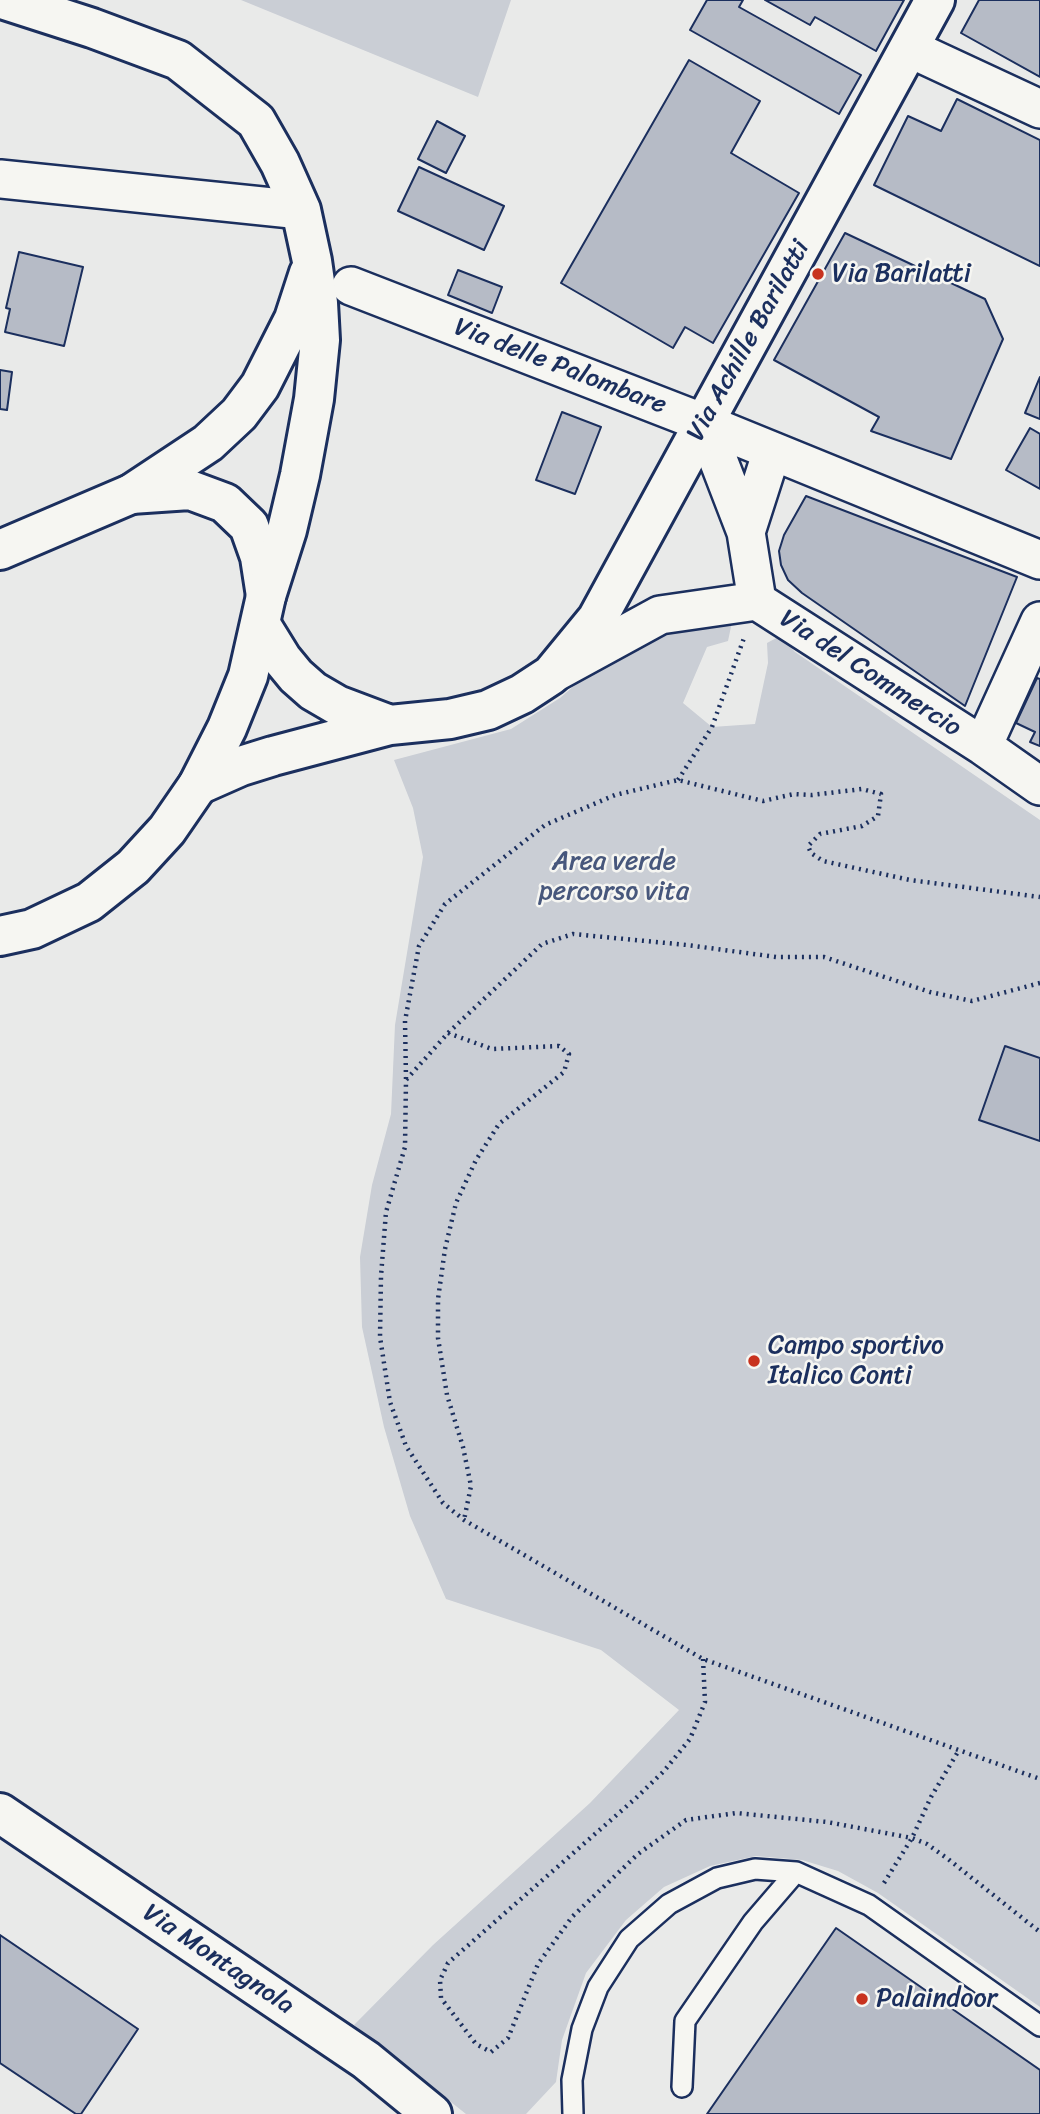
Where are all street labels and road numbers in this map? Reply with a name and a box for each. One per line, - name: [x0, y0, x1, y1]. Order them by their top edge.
- street label: Via Achille Barilatti: [681, 235, 817, 447]
- street label: Via delle Palombare: [449, 312, 671, 422]
- street label: Via del Commercio: [773, 604, 967, 744]
- street label: Via Montagnola: [136, 1898, 300, 2022]

